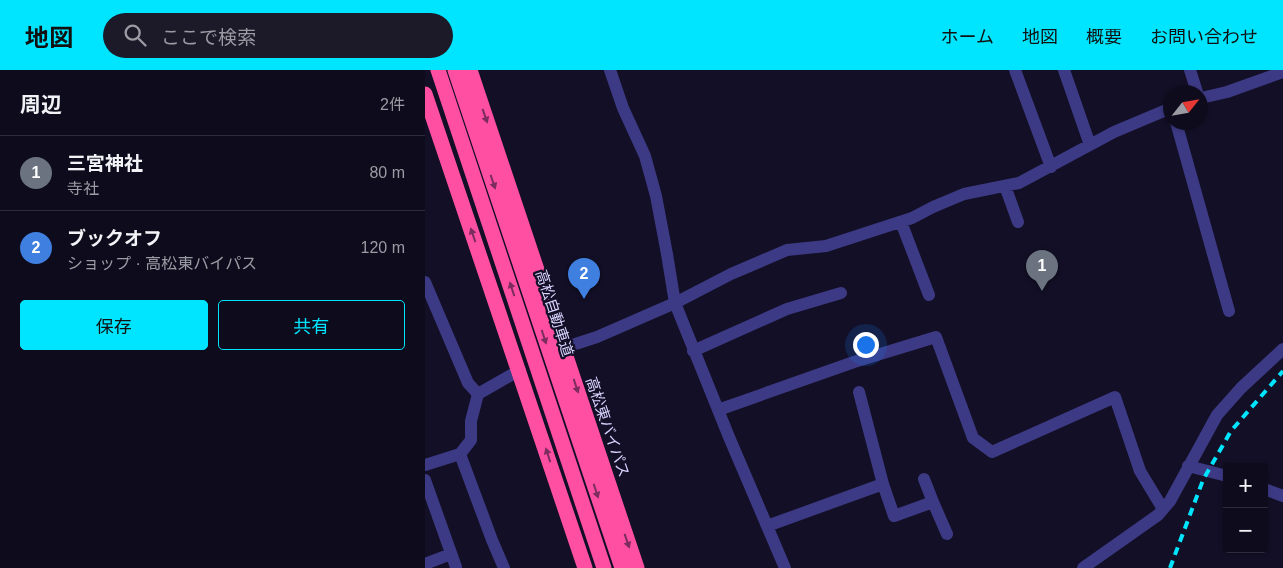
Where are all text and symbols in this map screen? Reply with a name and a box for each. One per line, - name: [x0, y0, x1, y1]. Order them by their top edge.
- search box: [103, 13, 453, 58]
- icon: search: [121, 21, 149, 49]
- text: 地図: [25, 24, 73, 51]
- text: ここで検索: [161, 27, 256, 48]
- text: ホーム: [941, 27, 994, 47]
- text: 地図: [1022, 27, 1058, 47]
- text: 概要: [1086, 27, 1122, 47]
- text: お問い合わせ: [1150, 27, 1258, 47]
- north arrow: [1163, 85, 1208, 130]
- text: 周辺: [20, 93, 62, 116]
- text: 2件: [380, 96, 405, 113]
- one-way arrow: [482, 109, 489, 124]
- text: 三宮神社: [67, 153, 143, 174]
- text: 1: [32, 164, 40, 181]
- text: 80 m: [369, 164, 405, 181]
- one-way arrow: [489, 175, 497, 190]
- text: 寺社: [67, 180, 99, 197]
- one-way arrow: [469, 227, 477, 242]
- text: ブックオフ: [67, 228, 162, 249]
- text: 2: [32, 239, 40, 256]
- text: 120 m: [361, 239, 405, 256]
- pin: 1: [1026, 250, 1058, 291]
- text: ショップ · 高松東バイパス: [67, 255, 257, 272]
- pin: 2: [568, 258, 600, 299]
- street label: 高松自動車道: [533, 268, 577, 358]
- one-way arrow: [507, 281, 515, 296]
- button: 保存: [20, 300, 208, 350]
- button: 共有: [218, 300, 405, 350]
- one-way arrow: [541, 329, 549, 344]
- your location: [853, 332, 879, 358]
- street label: 高松東バイパス: [583, 375, 633, 479]
- one-way arrow: [572, 379, 580, 394]
- one-way arrow: [544, 448, 551, 463]
- map controls: [1223, 463, 1268, 553]
- button: +: [1223, 463, 1268, 508]
- one-way arrow: [593, 483, 600, 498]
- button: −: [1223, 508, 1268, 553]
- one-way arrow: [624, 533, 631, 548]

